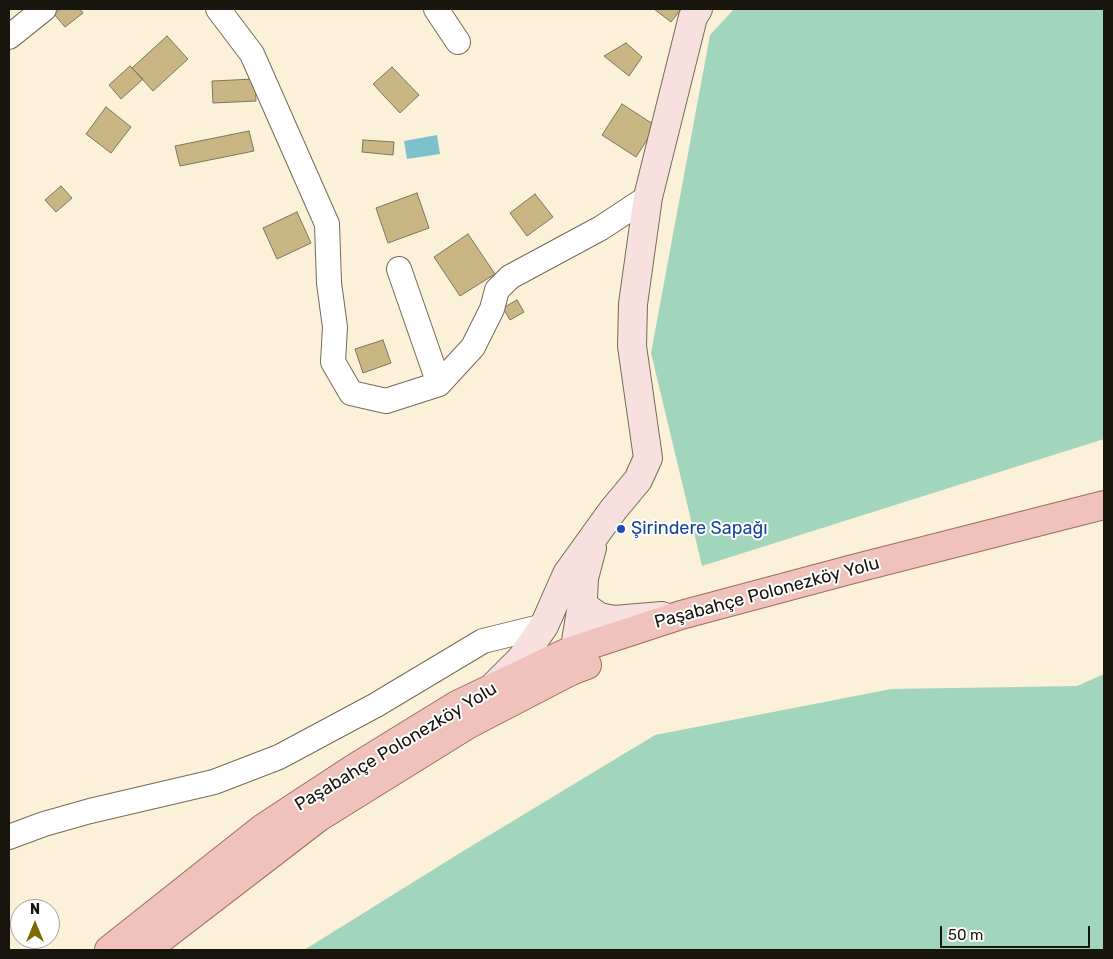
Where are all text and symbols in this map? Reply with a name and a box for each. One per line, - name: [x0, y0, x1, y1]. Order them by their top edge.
- place label: Şirindere Sapağı: [631, 518, 767, 540]
- marker: Şirindere Sapağı: [615, 523, 627, 535]
- street label: Paşabahçe Polonezköy Yolu: [652, 553, 882, 633]
- street label: Paşabahçe Polonezköy Yolu: [291, 678, 501, 816]
- north arrow: [10, 899, 60, 949]
- text: N: [30, 901, 40, 918]
- scale bar: [943, 916, 1093, 948]
- text: 50 m: [948, 926, 983, 944]

